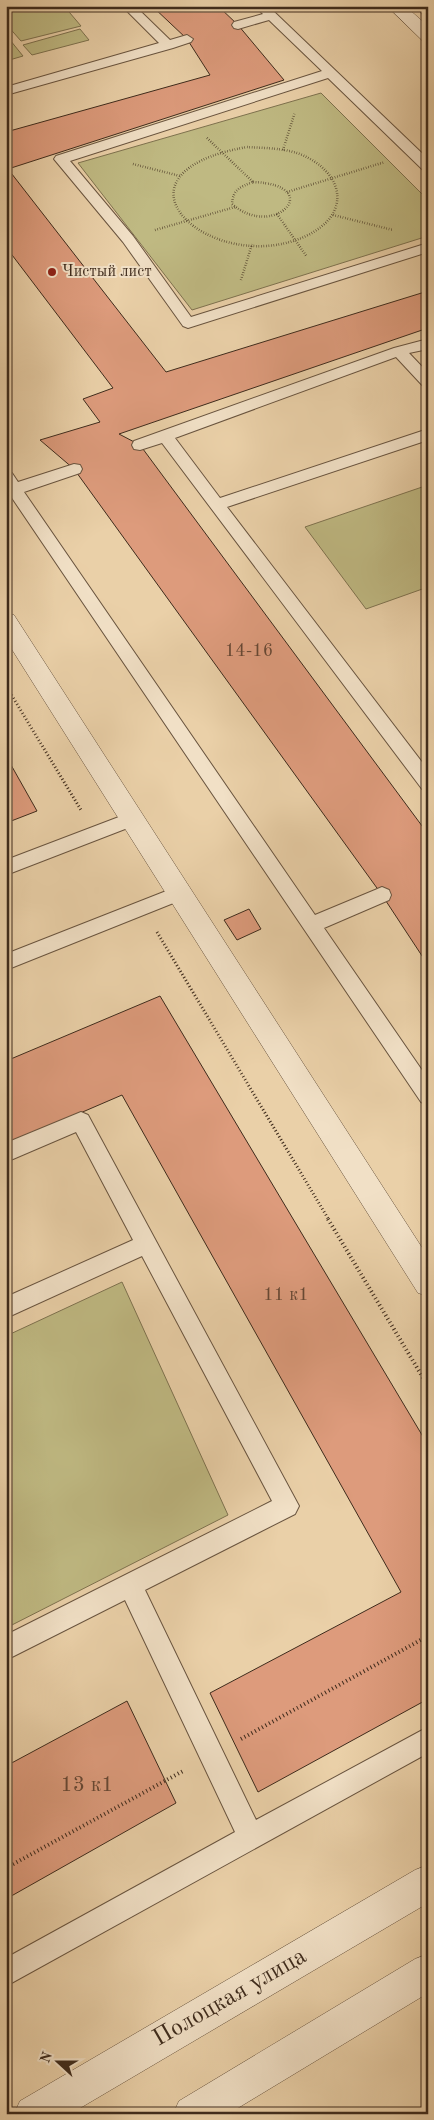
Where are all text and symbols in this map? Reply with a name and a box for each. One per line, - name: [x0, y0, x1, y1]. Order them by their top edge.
- place label: Чистый лист: [62, 264, 152, 280]
- marker: Чистый лист: [46, 266, 58, 278]
- house number: 14-16: [225, 642, 273, 660]
- house number: 11 к1: [263, 1286, 309, 1304]
- house number: 13 к1: [61, 1775, 113, 1796]
- street label: Полоцкая улица: [149, 1944, 311, 2052]
- north arrow: [32, 2038, 82, 2088]
- text: N: [38, 2050, 55, 2065]

